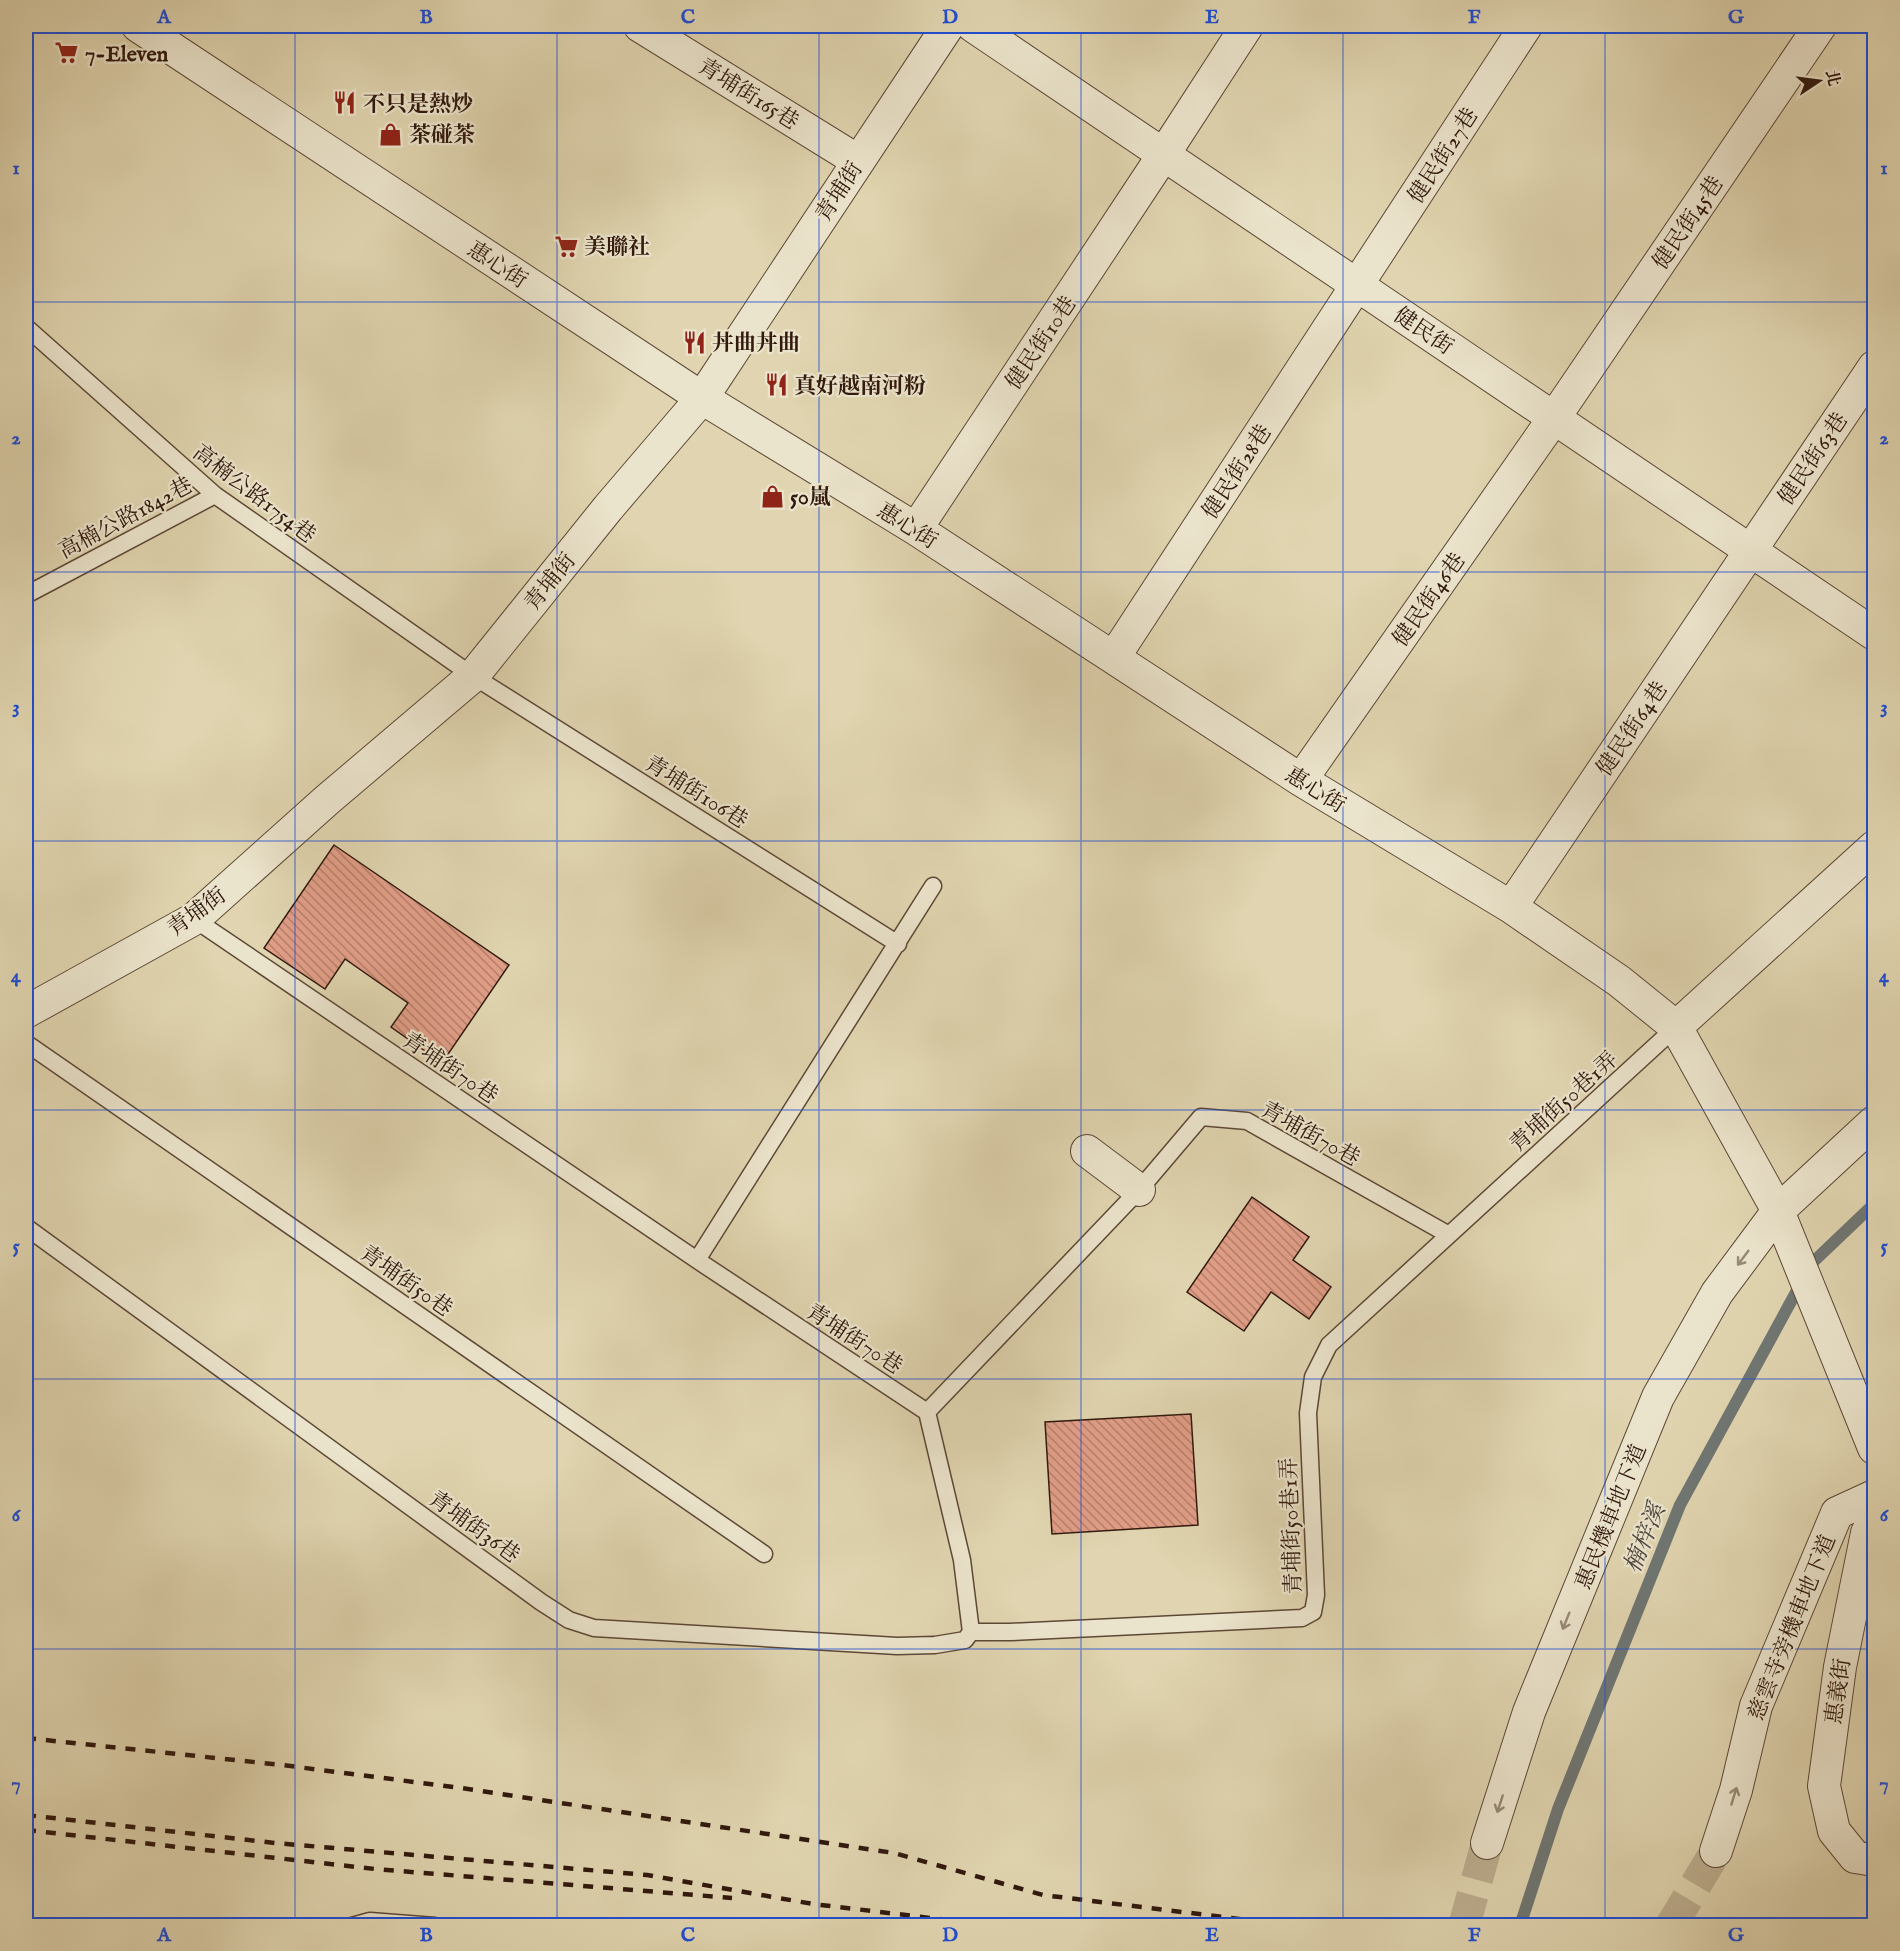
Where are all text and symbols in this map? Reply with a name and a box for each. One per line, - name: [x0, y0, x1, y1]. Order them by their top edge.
- text: A: [156, 5, 172, 30]
- text: B: [419, 5, 433, 30]
- text: C: [681, 5, 695, 30]
- text: D: [942, 5, 958, 30]
- text: E: [1205, 5, 1219, 30]
- text: F: [1468, 5, 1481, 30]
- text: G: [1728, 5, 1745, 30]
- supermarket icon: 7-Eleven: [54, 40, 80, 66]
- place label: 7-Eleven: [85, 41, 169, 69]
- north arrow: [1789, 51, 1849, 111]
- street label: 青埔街165巷: [692, 53, 803, 137]
- text: 北: [1820, 68, 1843, 88]
- restaurant icon: 不只是熱炒: [332, 90, 358, 116]
- place label: 不只是熱炒: [363, 91, 473, 119]
- street label: 健民街27巷: [1402, 103, 1485, 209]
- shop icon: 茶碰茶: [378, 121, 404, 147]
- place label: 茶碰茶: [409, 122, 475, 150]
- text: 1: [12, 156, 20, 181]
- text: 1: [1880, 156, 1888, 181]
- street label: 青埔街: [810, 157, 869, 227]
- street label: 健民街45巷: [1647, 171, 1730, 275]
- supermarket icon: 美聯社: [553, 233, 579, 259]
- place label: 美聯社: [584, 234, 650, 262]
- street label: 惠心街: [462, 236, 532, 295]
- street label: 健民街10巷: [1000, 291, 1083, 395]
- street label: 健民街: [1388, 302, 1458, 362]
- restaurant icon: 丼曲丼曲: [681, 329, 707, 355]
- place label: 丼曲丼曲: [712, 330, 800, 358]
- restaurant icon: 真好越南河粉: [763, 372, 789, 398]
- place label: 真好越南河粉: [794, 373, 926, 401]
- street label: 健民街63巷: [1773, 408, 1855, 511]
- street label: 健民街28巷: [1197, 420, 1279, 525]
- text: 2: [11, 426, 21, 451]
- text: 2: [1879, 426, 1889, 451]
- street label: 高楠公路1754巷: [187, 439, 321, 550]
- street label: 高楠公路1842巷: [54, 472, 198, 566]
- shop icon: 50嵐: [759, 483, 785, 509]
- place label: 50嵐: [790, 484, 831, 512]
- street label: 惠心街: [872, 497, 942, 556]
- street label: 青埔街: [519, 548, 582, 617]
- street label: 健民街46巷: [1387, 548, 1472, 652]
- street label: 健民街64巷: [1591, 676, 1674, 782]
- text: 3: [12, 695, 20, 720]
- text: 3: [1880, 695, 1888, 720]
- street label: 青埔街106巷: [639, 750, 753, 835]
- street label: 惠心街: [1280, 761, 1350, 820]
- street label: 青埔街: [162, 882, 232, 943]
- text: 4: [11, 964, 22, 989]
- text: 4: [1879, 964, 1890, 989]
- street label: 青埔街70巷: [397, 1027, 503, 1111]
- street label: 青埔街50巷1弄: [1504, 1046, 1625, 1159]
- street label: 青埔街70巷: [1256, 1096, 1365, 1173]
- text: 5: [12, 1234, 20, 1259]
- text: 5: [1880, 1234, 1888, 1259]
- street label: 青埔街50巷: [354, 1240, 458, 1324]
- one-way arrow: [1737, 1250, 1750, 1266]
- street label: 青埔街70巷: [801, 1298, 907, 1381]
- street label: 惠民機車地下道: [1570, 1440, 1654, 1593]
- street label: 青埔街50巷1弄: [1276, 1457, 1308, 1595]
- street label: 青埔街36巷: [423, 1485, 525, 1570]
- water label: 楠梓溪: [1618, 1497, 1674, 1578]
- text: 6: [12, 1503, 22, 1528]
- text: 6: [1880, 1503, 1890, 1528]
- street label: 慈雲寺旁機車地下道: [1743, 1531, 1843, 1725]
- one-way arrow: [1560, 1611, 1571, 1629]
- street label: 惠義街: [1821, 1657, 1857, 1726]
- text: 7: [11, 1772, 21, 1797]
- text: 7: [1879, 1772, 1889, 1797]
- one-way arrow: [1729, 1787, 1740, 1806]
- one-way arrow: [1493, 1794, 1504, 1813]
- text: A: [156, 1923, 172, 1948]
- text: B: [419, 1923, 433, 1948]
- text: C: [681, 1923, 695, 1948]
- text: D: [942, 1923, 958, 1948]
- text: E: [1205, 1923, 1219, 1948]
- text: F: [1468, 1923, 1481, 1948]
- text: G: [1728, 1923, 1745, 1948]

